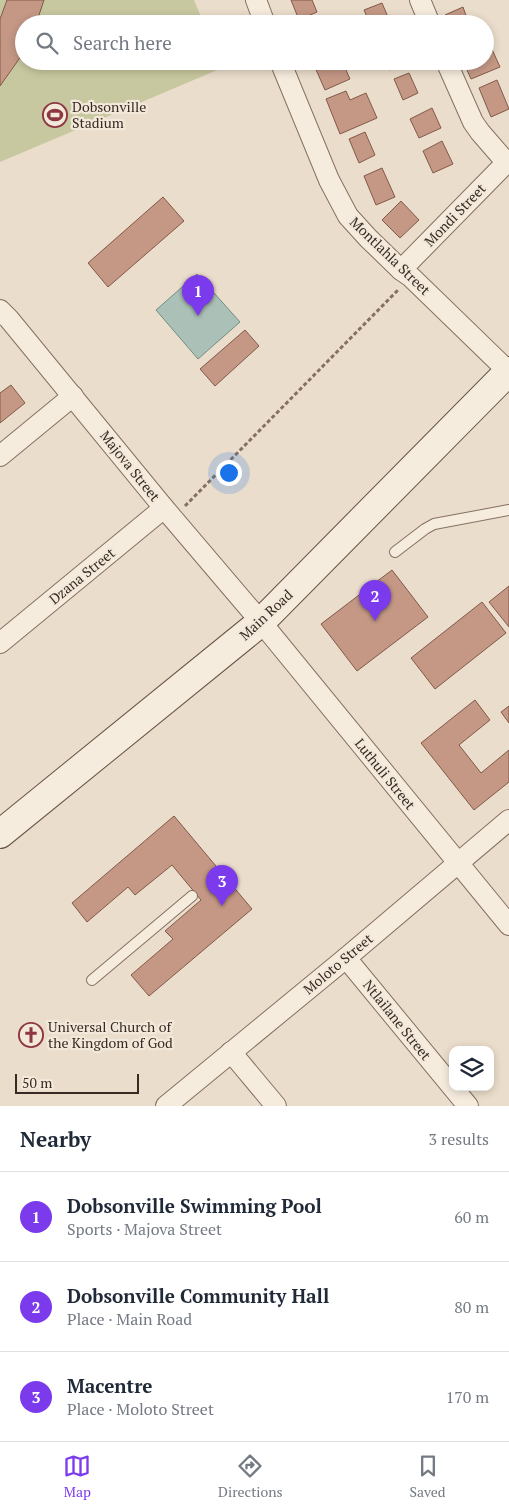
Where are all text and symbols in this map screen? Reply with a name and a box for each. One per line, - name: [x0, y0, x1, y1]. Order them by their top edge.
- search box: [15, 15, 494, 70]
- icon: search: [33, 29, 61, 57]
- text: Search here: [73, 30, 172, 55]
- place label: Dobsonville Stadium: [72, 97, 146, 132]
- sports icon: Dobsonville Stadium: [42, 102, 68, 128]
- street label: Mondi Street: [420, 178, 490, 250]
- street label: Montlahla Street: [346, 212, 435, 299]
- pin: 1: [182, 275, 214, 316]
- street label: Majova Street: [96, 426, 165, 506]
- your location: [216, 460, 242, 486]
- street label: Dzana Street: [45, 543, 119, 608]
- pin: 2: [359, 580, 391, 621]
- street label: Main Road: [235, 585, 297, 644]
- street label: Luthuli Street: [351, 734, 420, 814]
- pin: 3: [206, 865, 238, 906]
- street label: Moloto Street: [299, 928, 377, 998]
- street label: Ntlailane Street: [359, 975, 436, 1064]
- place label: Universal Church of the Kingdom of God: [48, 1017, 173, 1052]
- church icon: Universal Church of the Kingdom of God: [18, 1022, 44, 1048]
- map controls: [449, 1046, 494, 1091]
- button: layers: [449, 1046, 494, 1091]
- scale bar: [15, 1071, 139, 1094]
- text: 50 m: [22, 1073, 52, 1092]
- text: Nearby: [20, 1125, 91, 1153]
- text: 3 results: [429, 1128, 489, 1150]
- text: Dobsonville Swimming Pool: [67, 1193, 322, 1218]
- text: 1: [31, 1206, 41, 1228]
- text: 60 m: [454, 1206, 489, 1228]
- text: Sports · Majova Street: [67, 1218, 222, 1240]
- text: Dobsonville Community Hall: [67, 1283, 329, 1308]
- text: 2: [31, 1296, 41, 1318]
- text: 80 m: [454, 1296, 489, 1318]
- text: Place · Main Road: [67, 1308, 192, 1330]
- text: Macentre: [67, 1373, 153, 1398]
- text: 3: [31, 1386, 41, 1408]
- text: 170 m: [446, 1386, 489, 1408]
- text: Place · Moloto Street: [67, 1398, 214, 1420]
- tab: Map: [63, 1452, 91, 1501]
- tab: Directions: [218, 1452, 283, 1501]
- tab: Saved: [409, 1452, 446, 1501]

